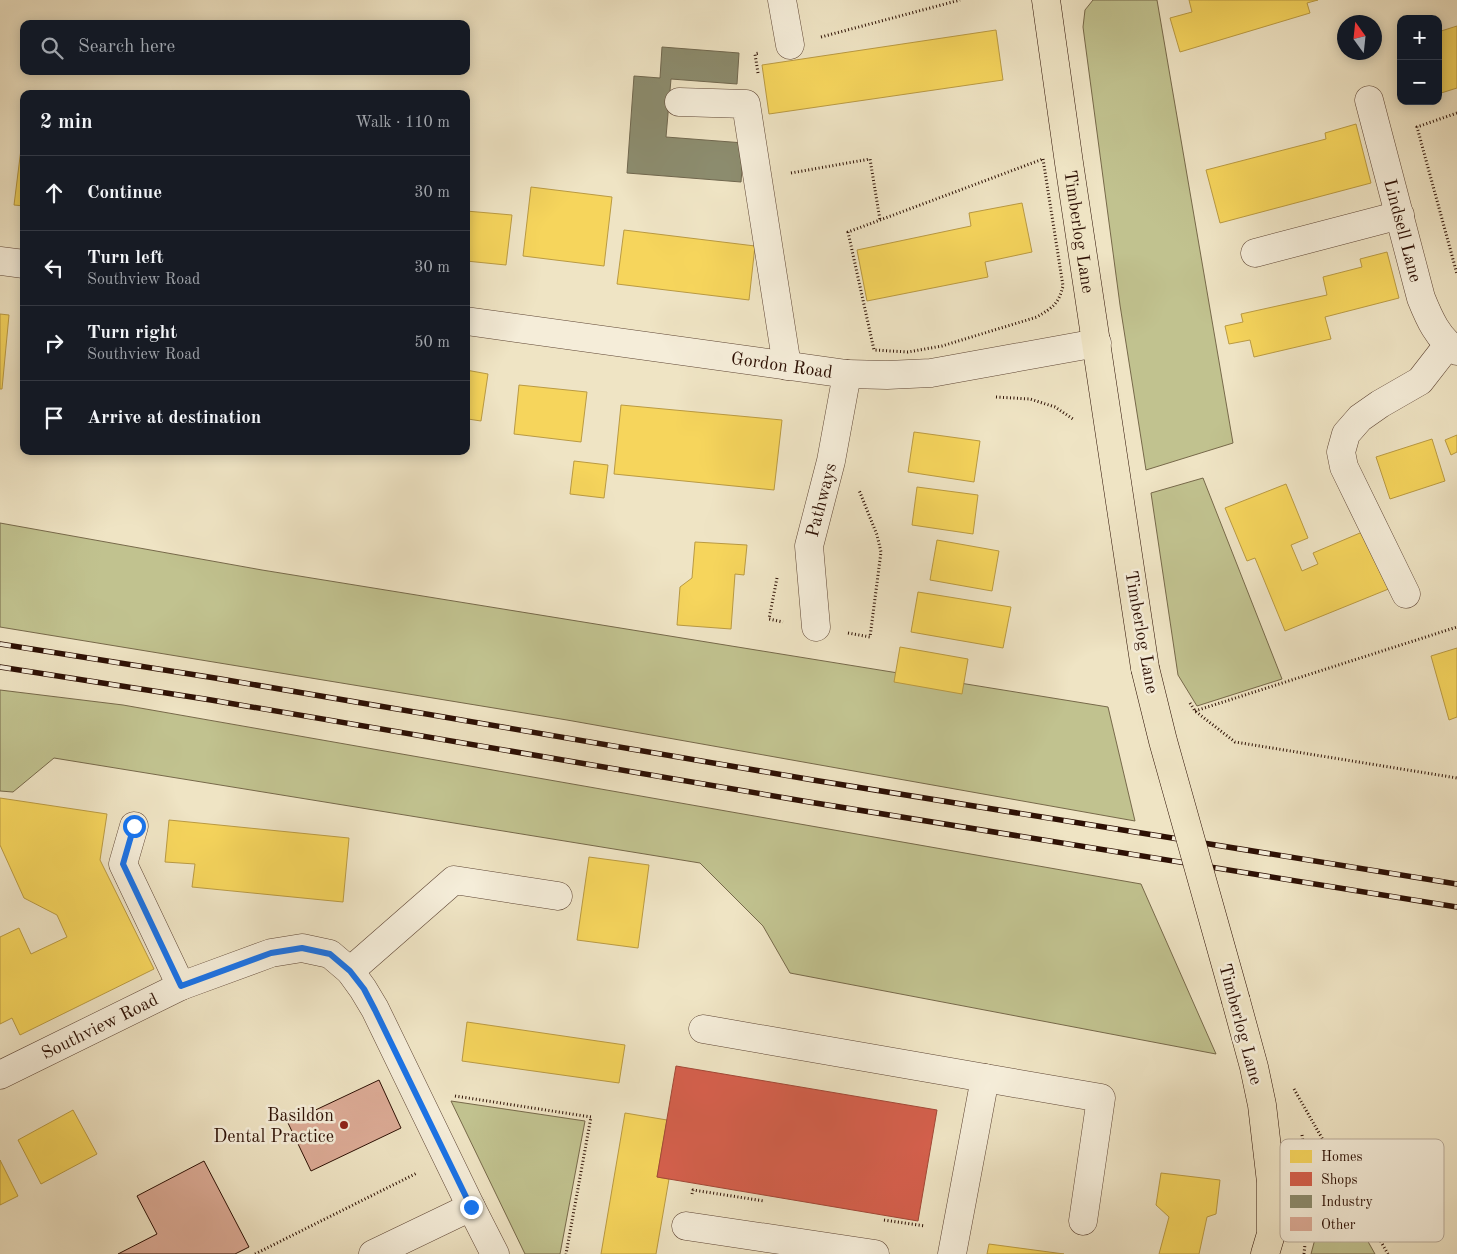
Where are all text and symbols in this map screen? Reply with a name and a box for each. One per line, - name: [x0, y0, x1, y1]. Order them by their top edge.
- north arrow: [1337, 15, 1382, 60]
- map controls: [1397, 15, 1442, 105]
- button: +: [1397, 15, 1442, 60]
- search box: [20, 20, 470, 75]
- icon: search: [38, 34, 66, 62]
- text: Search here: [78, 38, 175, 57]
- button: −: [1397, 60, 1442, 105]
- text: 2 min: [40, 112, 93, 133]
- text: Walk · 110 m: [355, 115, 450, 131]
- street label: Timberlog Lane: [1060, 169, 1097, 295]
- street label: Lindsell Lane: [1380, 177, 1424, 284]
- icon: ahead: [40, 179, 68, 207]
- text: Continue: [87, 184, 162, 203]
- text: 30 m: [414, 185, 450, 201]
- text: Turn left: [87, 249, 164, 268]
- icon: left: [40, 254, 68, 282]
- text: 30 m: [414, 260, 450, 276]
- text: Southview Road: [87, 272, 200, 288]
- text: Turn right: [87, 324, 177, 343]
- icon: right: [40, 329, 68, 357]
- text: 50 m: [414, 335, 450, 351]
- text: Southview Road: [87, 347, 200, 363]
- street label: Gordon Road: [730, 350, 834, 382]
- icon: arrive: [40, 404, 68, 432]
- text: Arrive at destination: [87, 409, 261, 428]
- street label: Pathways: [804, 461, 840, 539]
- street label: Timberlog Lane: [1121, 569, 1161, 695]
- route start: [123, 815, 146, 838]
- street label: Timberlog Lane: [1215, 962, 1265, 1087]
- street label: Southview Road: [39, 991, 161, 1063]
- place label: Basildon Dental Practice: [213, 1107, 334, 1146]
- marker: Basildon Dental Practice: [338, 1119, 350, 1131]
- legend: [1280, 1139, 1444, 1242]
- text: Homes: [1321, 1150, 1363, 1164]
- text: Shops: [1321, 1173, 1358, 1187]
- text: Industry: [1321, 1195, 1374, 1209]
- route end: [460, 1196, 483, 1219]
- text: Other: [1321, 1218, 1356, 1232]

